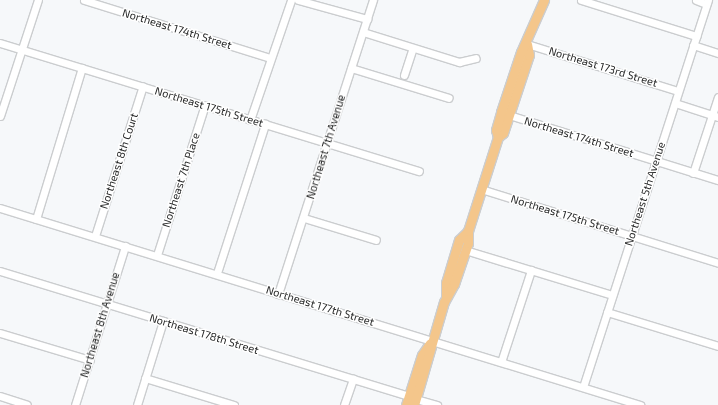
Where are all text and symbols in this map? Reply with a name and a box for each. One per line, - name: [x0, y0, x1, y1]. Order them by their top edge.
- street label: Northeast 174th Street: [121, 6, 233, 52]
- street label: Northeast 173rd Street: [547, 44, 659, 90]
- street label: Northeast 175th Street: [153, 84, 265, 130]
- street label: Northeast 7th Avenue: [304, 93, 348, 201]
- street label: Northeast 8th Court: [97, 111, 141, 211]
- street label: Northeast 174th Street: [523, 114, 635, 160]
- street label: Northeast 7th Place: [159, 131, 203, 229]
- street label: Northeast 5th Avenue: [622, 140, 668, 248]
- street label: Northeast 175th Street: [509, 192, 621, 238]
- street label: Northeast 8th Avenue: [78, 271, 122, 379]
- street label: Northeast 177th Street: [264, 283, 376, 329]
- street label: Northeast 178th Street: [148, 311, 260, 357]

